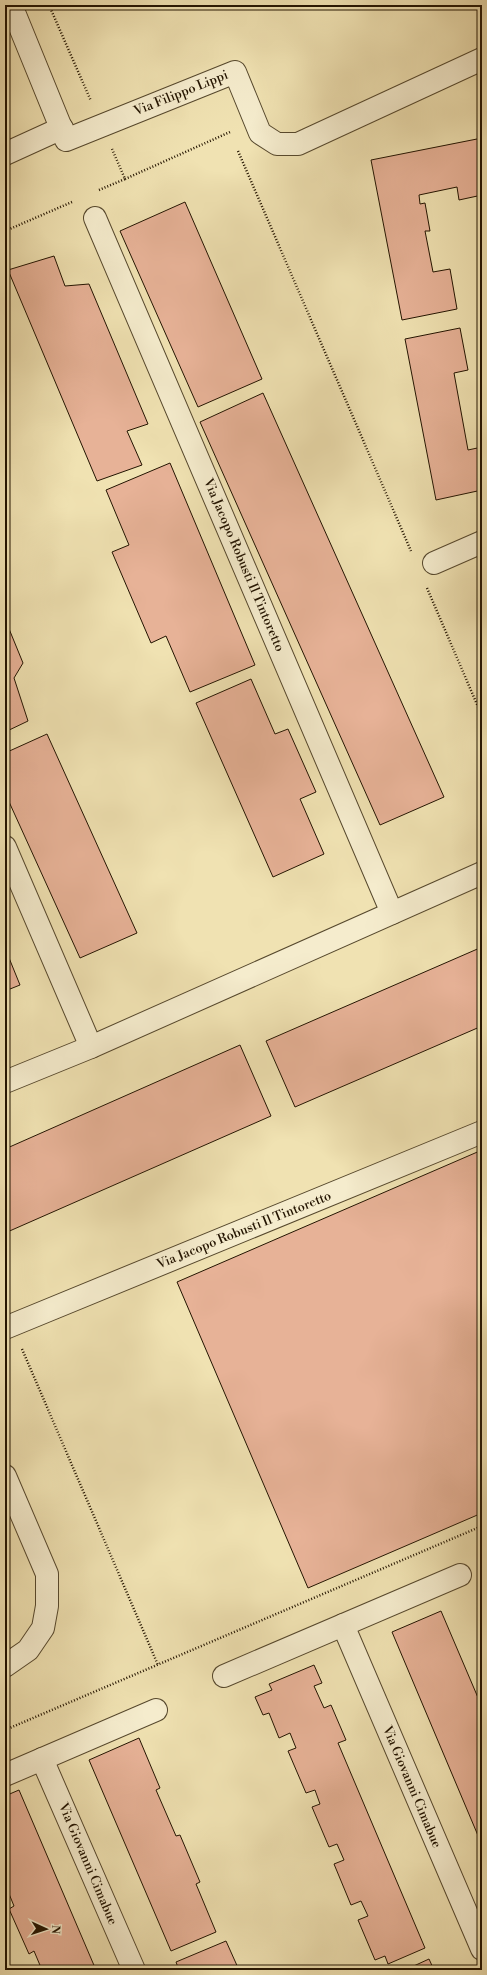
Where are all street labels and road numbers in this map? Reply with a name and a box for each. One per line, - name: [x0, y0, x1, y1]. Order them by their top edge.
- street label: Via Filippo Lippi: [131, 67, 230, 120]
- street label: Via Jacopo Robusti Il Tintoretto: [200, 475, 288, 654]
- street label: Via Jacopo Robusti Il Tintoretto: [154, 1188, 334, 1273]
- street label: Via Giovanni Cimabue: [379, 1723, 445, 1851]
- street label: Via Giovanni Cimabue: [55, 1800, 121, 1928]

